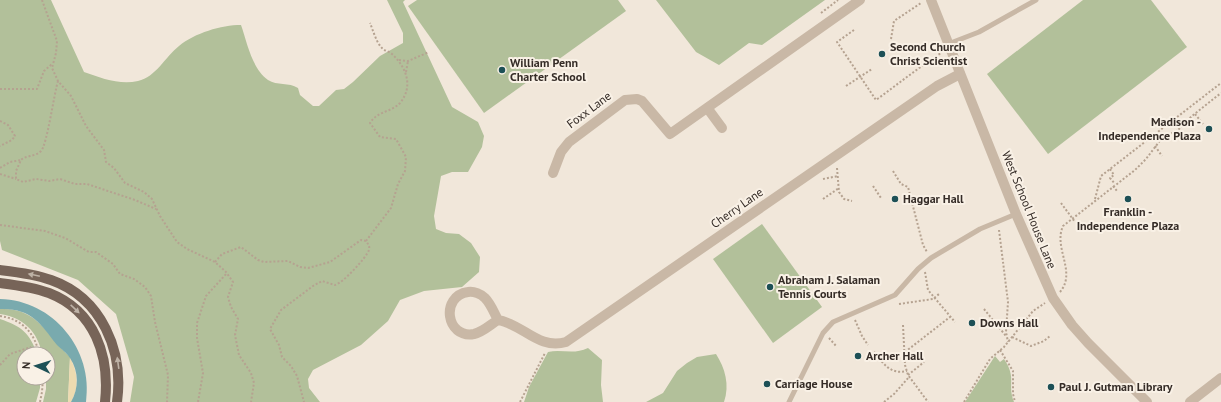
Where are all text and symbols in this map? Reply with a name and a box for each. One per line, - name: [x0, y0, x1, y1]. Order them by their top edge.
- place label: Second Church Christ Scientist: [890, 39, 968, 68]
- marker: Second Church Christ Scientist: [877, 49, 887, 59]
- place label: William Penn Charter School: [510, 55, 586, 84]
- marker: William Penn Charter School: [497, 65, 507, 75]
- street label: Foxx Lane: [563, 88, 614, 131]
- place label: Madison - Independence Plaza: [1098, 114, 1201, 143]
- marker: Madison - Independence Plaza: [1204, 124, 1214, 134]
- street label: West School House Lane: [999, 149, 1060, 271]
- street label: Cherry Lane: [708, 184, 766, 231]
- place label: Haggar Hall: [903, 191, 964, 206]
- marker: Haggar Hall: [890, 194, 900, 204]
- marker: Franklin - Independence Plaza: [1123, 194, 1133, 204]
- place label: Franklin - Independence Plaza: [1077, 204, 1179, 233]
- one-way arrow: [28, 272, 40, 278]
- place label: Abraham J. Salaman Tennis Courts: [778, 272, 880, 301]
- marker: Abraham J. Salaman Tennis Courts: [765, 282, 775, 292]
- one-way arrow: [70, 304, 80, 314]
- place label: Downs Hall: [980, 315, 1039, 330]
- marker: Downs Hall: [967, 318, 977, 328]
- north arrow: [16, 346, 56, 386]
- place label: Archer Hall: [866, 348, 924, 363]
- marker: Archer Hall: [853, 351, 863, 361]
- one-way arrow: [115, 357, 121, 369]
- text: N: [19, 361, 33, 369]
- place label: Carriage House: [775, 376, 853, 391]
- marker: Carriage House: [762, 379, 772, 389]
- place label: Paul J. Gutman Library: [1059, 379, 1173, 394]
- marker: Paul J. Gutman Library: [1046, 382, 1056, 392]

